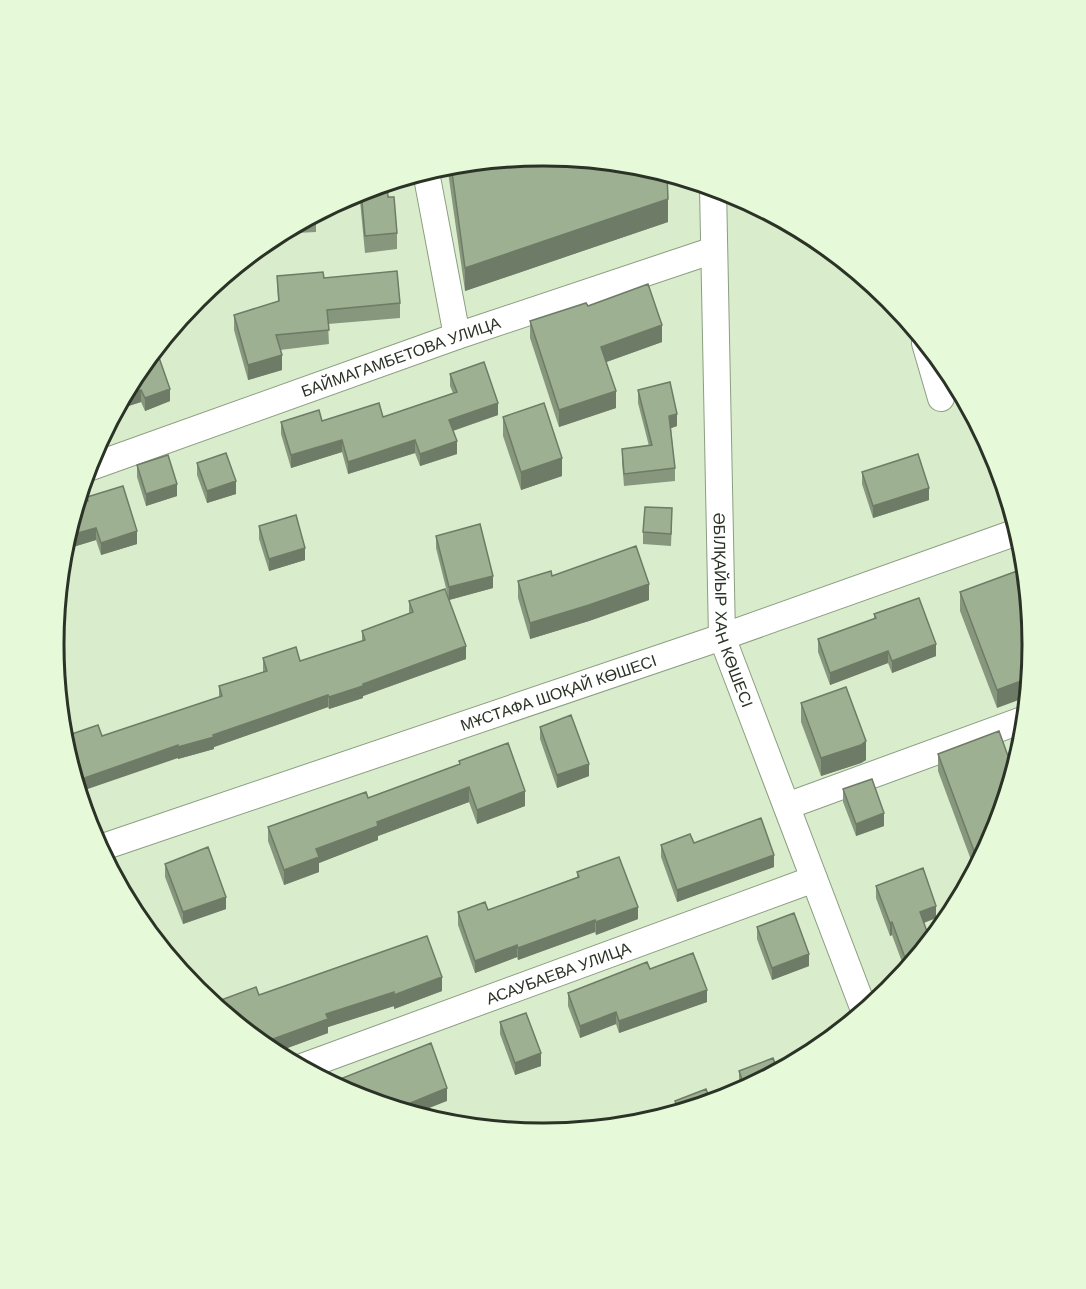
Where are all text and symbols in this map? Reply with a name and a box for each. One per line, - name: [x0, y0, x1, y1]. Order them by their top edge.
- street label: БАЙМАГАМБЕТОВА УЛИЦА: [299, 314, 503, 400]
- street label: ӘБІЛҚАЙЫР ХАН КӨШЕСІ: [711, 512, 756, 709]
- street label: МҰСТАФА ШОҚАЙ КӨШЕСІ: [458, 651, 659, 734]
- street label: АСАУБАЕВА УЛИЦА: [484, 939, 633, 1007]

